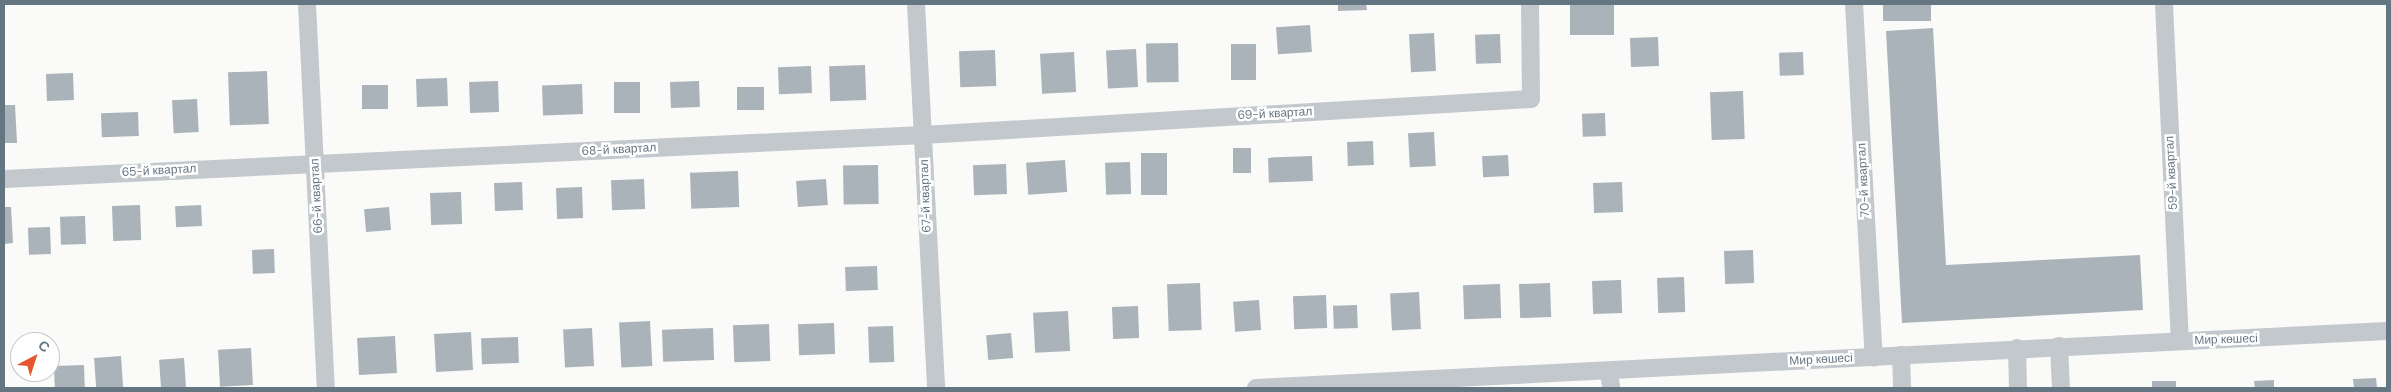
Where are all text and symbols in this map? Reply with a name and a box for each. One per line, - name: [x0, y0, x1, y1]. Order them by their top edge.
- street label: 69-й квартал: [1237, 105, 1313, 123]
- street label: 59-й квартал: [2163, 135, 2181, 211]
- street label: 68-й квартал: [581, 141, 657, 159]
- street label: 70-й квартал: [1855, 142, 1873, 218]
- street label: 66-й квартал: [308, 158, 326, 234]
- street label: 67-й квартал: [918, 159, 934, 233]
- street label: 65-й квартал: [121, 162, 197, 180]
- north arrow: [10, 332, 60, 382]
- street label: Мир көшесі: [2194, 332, 2258, 348]
- text: С: [34, 336, 54, 356]
- street label: Мир көшесі: [1789, 351, 1853, 369]

